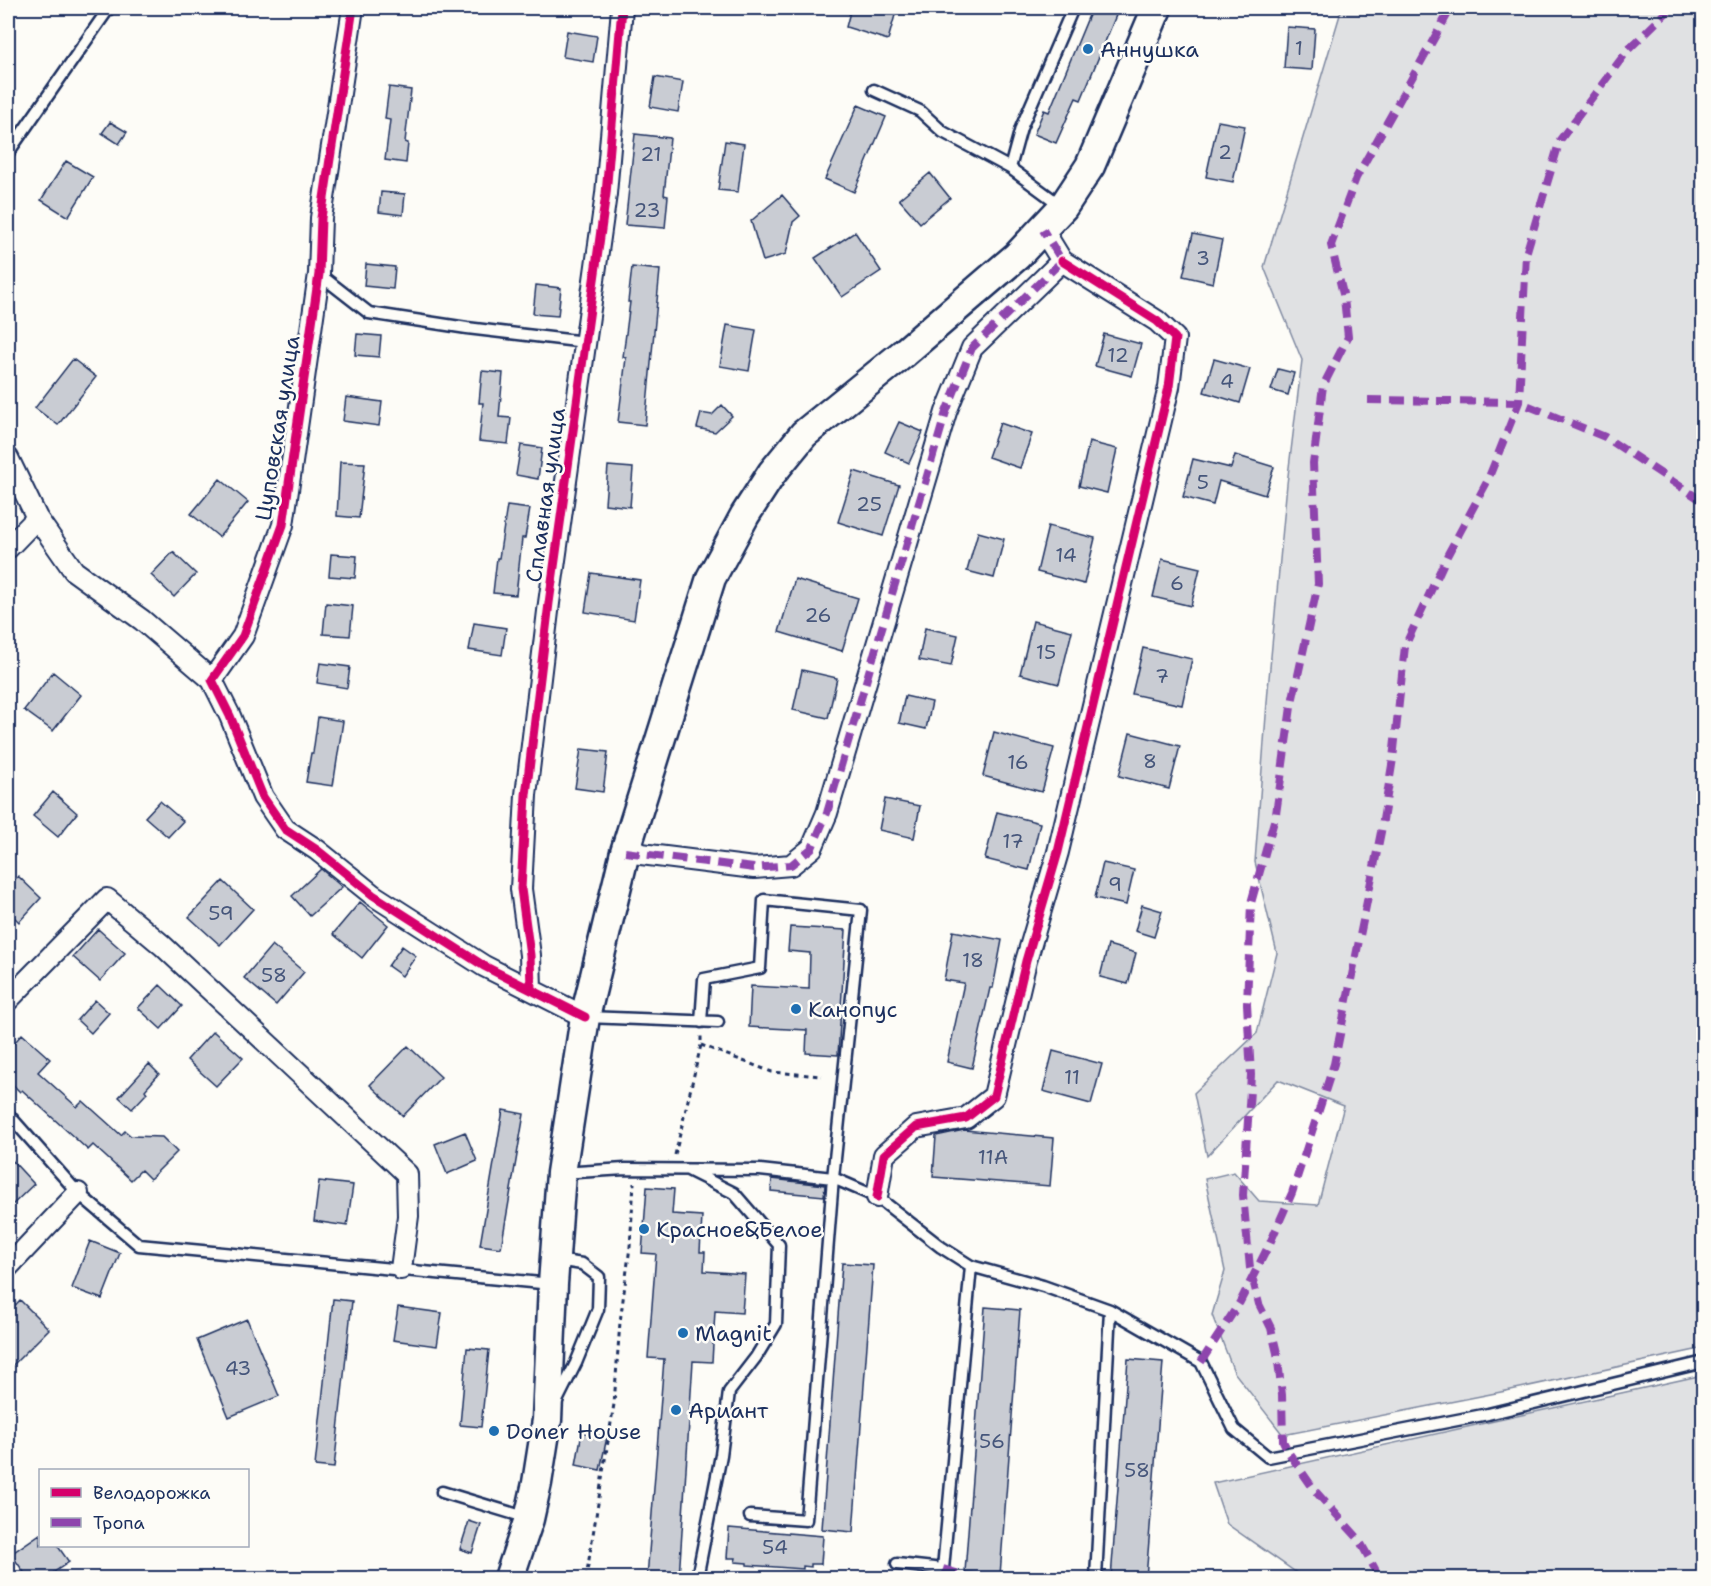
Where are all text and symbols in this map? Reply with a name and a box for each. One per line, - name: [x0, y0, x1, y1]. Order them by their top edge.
- place label: Аннушка: [1100, 35, 1199, 64]
- house number: 1: [1295, 35, 1303, 61]
- marker: Аннушка: [1081, 42, 1095, 56]
- house number: 2: [1218, 139, 1232, 165]
- house number: 21: [640, 141, 662, 167]
- house number: 23: [634, 197, 660, 223]
- house number: 3: [1196, 245, 1210, 271]
- street label: Цуповская улица: [249, 333, 307, 523]
- house number: 12: [1107, 342, 1129, 368]
- house number: 4: [1220, 368, 1234, 394]
- street label: Сплавная улица: [519, 406, 572, 584]
- house number: 5: [1197, 469, 1209, 495]
- house number: 25: [856, 491, 882, 517]
- house number: 14: [1055, 542, 1077, 568]
- house number: 6: [1170, 570, 1184, 596]
- house number: 26: [804, 602, 832, 628]
- house number: 15: [1036, 639, 1056, 665]
- house number: 7: [1155, 663, 1169, 689]
- house number: 8: [1143, 748, 1157, 774]
- house number: 16: [1007, 749, 1029, 775]
- house number: 17: [1002, 828, 1024, 854]
- house number: 9: [1108, 871, 1122, 897]
- house number: 59: [208, 900, 234, 926]
- house number: 18: [962, 947, 984, 973]
- house number: 58: [261, 962, 287, 988]
- place label: Канопус: [808, 995, 898, 1024]
- marker: Канопус: [789, 1002, 803, 1016]
- house number: 11: [1064, 1064, 1080, 1090]
- house number: 11А: [978, 1144, 1008, 1170]
- place label: Красное&Белое: [656, 1215, 823, 1244]
- marker: Красное&Белое: [637, 1222, 651, 1236]
- place label: Magnit: [695, 1319, 772, 1348]
- marker: Magnit: [676, 1326, 690, 1340]
- house number: 43: [225, 1355, 251, 1381]
- place label: Ариант: [688, 1396, 769, 1425]
- marker: Ариант: [669, 1403, 683, 1417]
- place label: Doner House: [506, 1417, 642, 1446]
- marker: Doner House: [487, 1424, 501, 1438]
- house number: 56: [979, 1428, 1005, 1454]
- house number: 58: [1124, 1457, 1150, 1483]
- legend: [39, 1469, 249, 1547]
- text: Велодорожка: [93, 1481, 211, 1505]
- text: Тропа: [93, 1511, 145, 1535]
- house number: 54: [762, 1534, 788, 1560]

